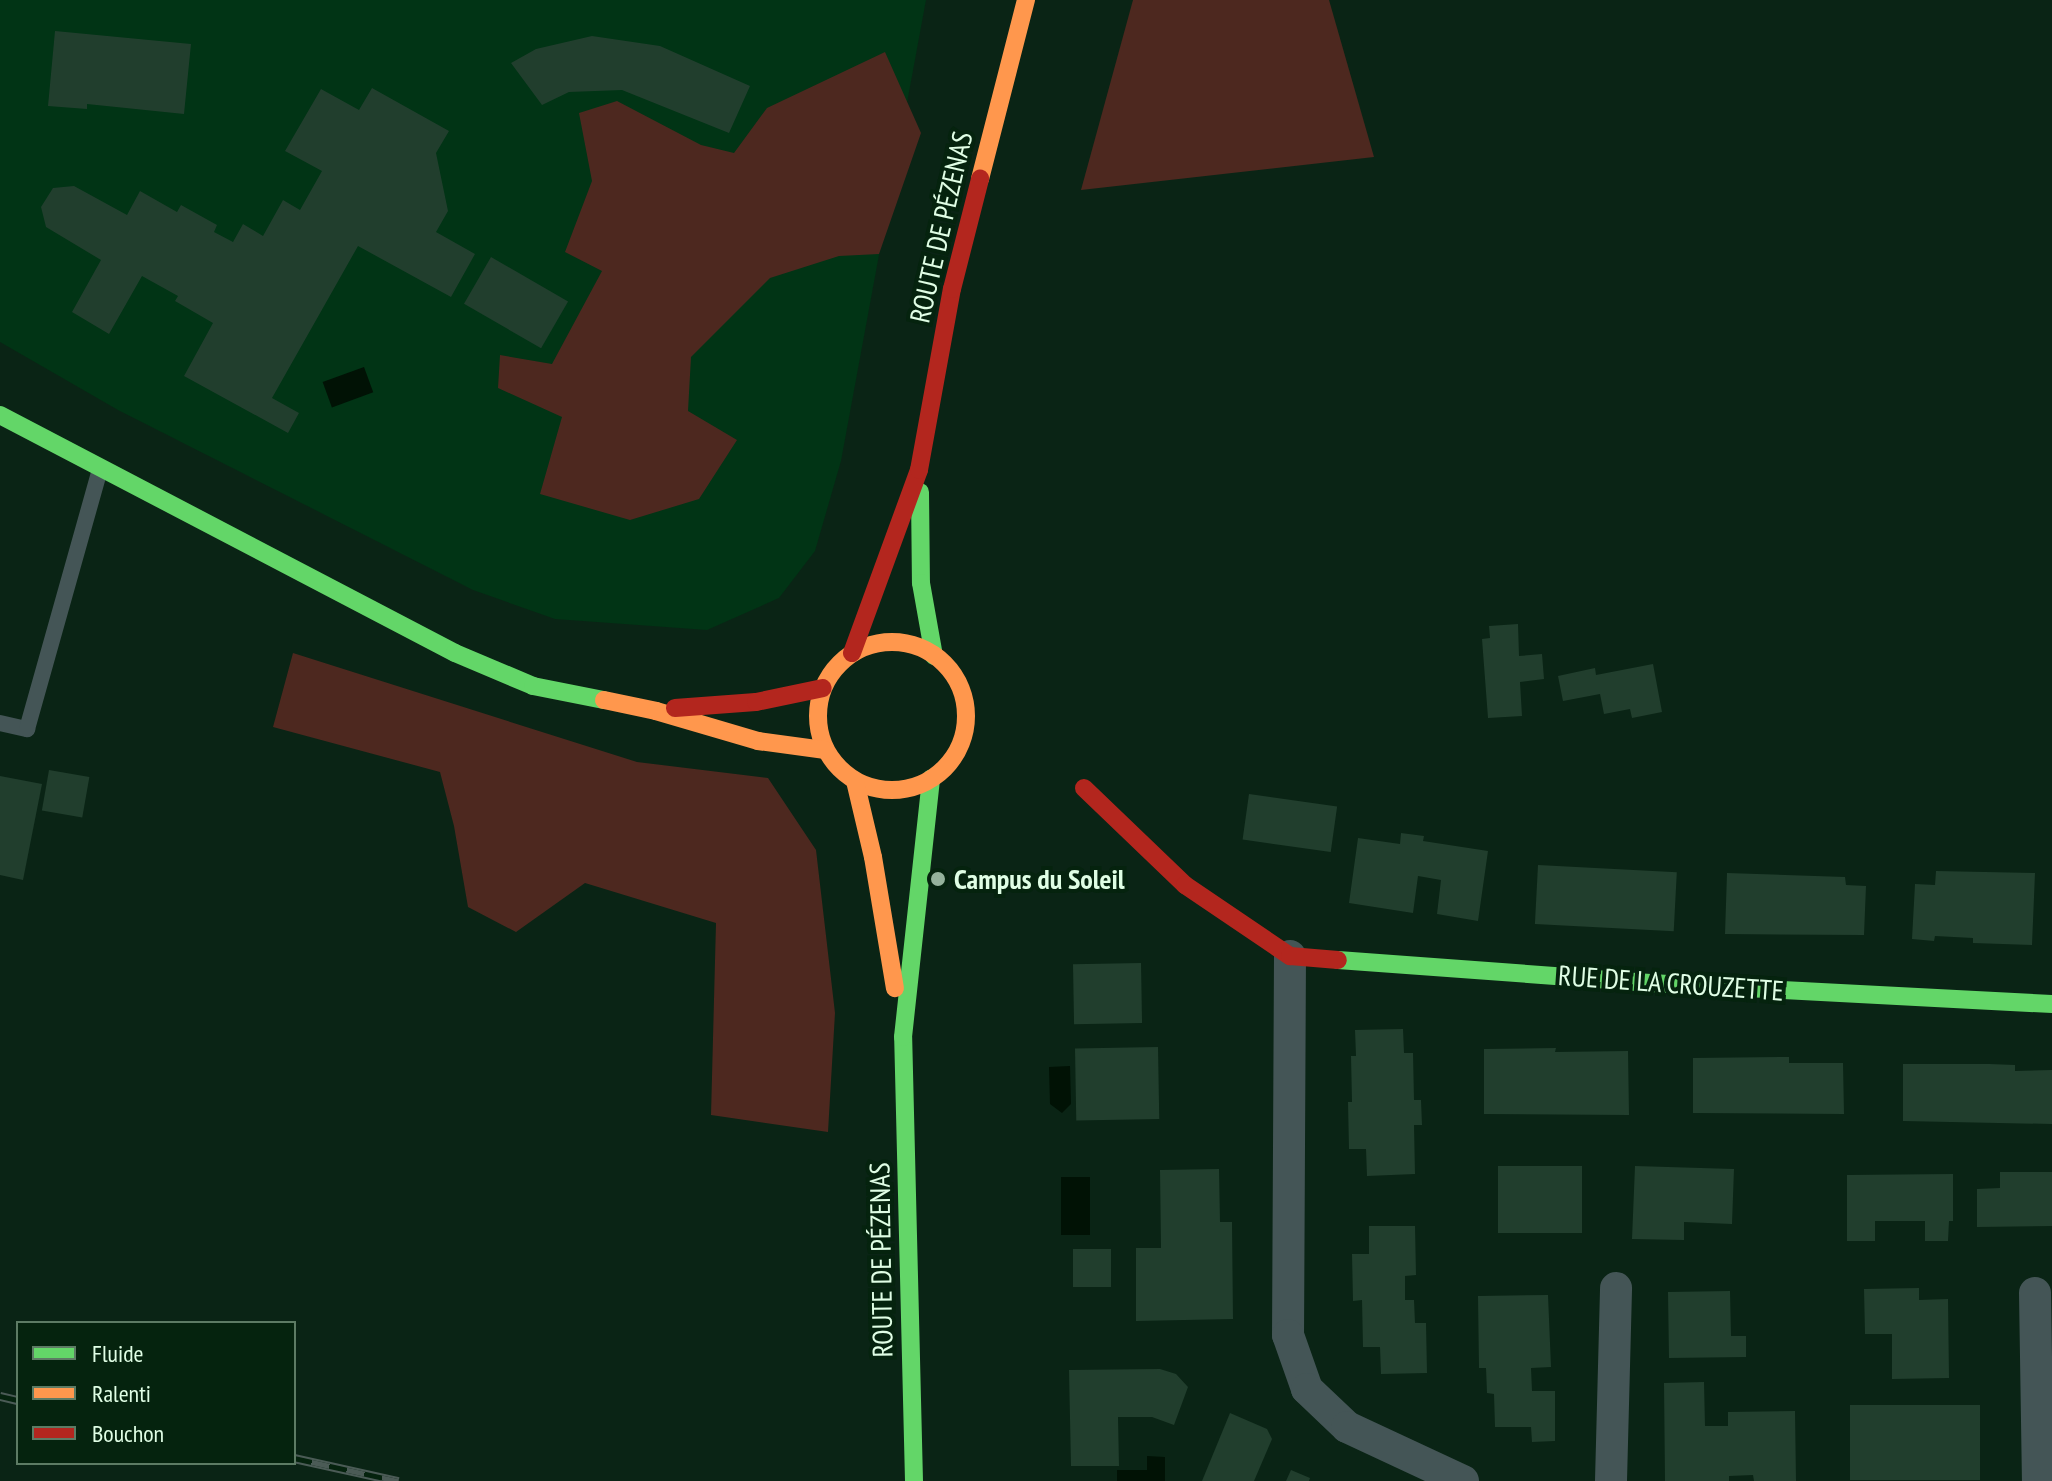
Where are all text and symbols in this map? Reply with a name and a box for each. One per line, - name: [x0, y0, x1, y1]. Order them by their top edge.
- street label: ROUTE DE PÉZENAS: [903, 128, 979, 326]
- place label: Campus du Soleil: [954, 862, 1125, 896]
- marker: Campus du Soleil: [929, 870, 947, 888]
- street label: RUE DE LA CROUZETTE: [1557, 958, 1785, 1008]
- street label: ROUTE DE PÉZENAS: [863, 1162, 899, 1358]
- legend: [16, 1321, 296, 1465]
- text: Fluide: [92, 1338, 143, 1369]
- text: Ralenti: [92, 1378, 151, 1409]
- text: Bouchon: [92, 1418, 164, 1449]

